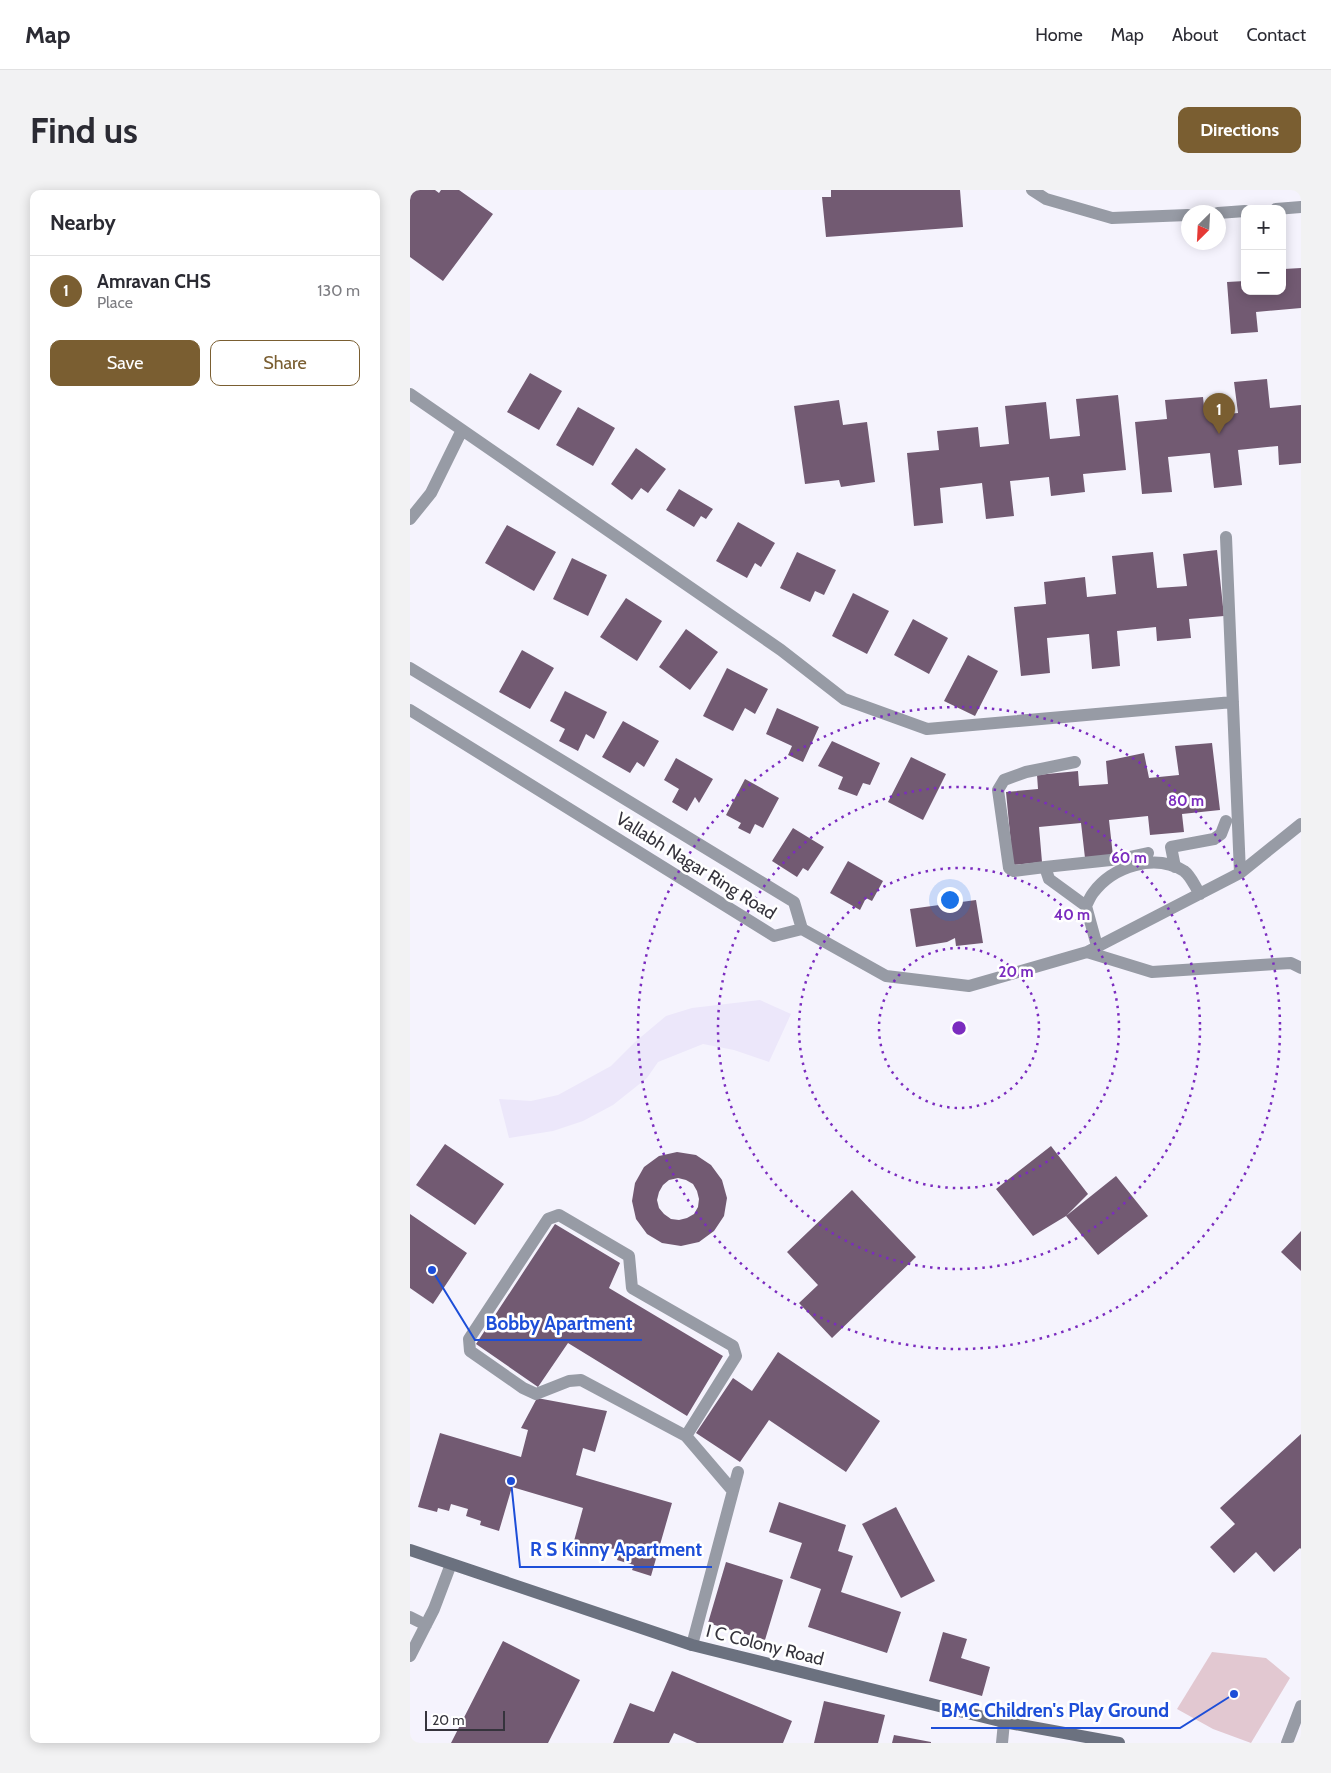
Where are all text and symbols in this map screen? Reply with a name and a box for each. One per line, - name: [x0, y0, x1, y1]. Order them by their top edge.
- text: Map: [25, 20, 71, 49]
- text: Home: [1035, 24, 1083, 46]
- text: Map: [1111, 24, 1144, 46]
- text: About: [1172, 24, 1218, 46]
- text: Contact: [1246, 24, 1306, 46]
- button: Directions: [1178, 107, 1301, 153]
- text: Find us: [30, 109, 138, 152]
- north arrow: [1181, 205, 1226, 250]
- map controls: [1241, 205, 1286, 295]
- button: +: [1241, 205, 1286, 250]
- text: Nearby: [50, 210, 116, 235]
- button: −: [1241, 250, 1286, 295]
- text: Amravan CHS: [97, 270, 211, 293]
- text: 1: [63, 281, 69, 300]
- text: 130 m: [317, 281, 360, 300]
- text: Place: [97, 293, 133, 312]
- button: Save: [50, 340, 200, 386]
- button: Share: [210, 340, 360, 386]
- pin: 1: [1203, 393, 1235, 434]
- text: 80 m: [1168, 792, 1204, 810]
- street label: Vallabh Nagar Ring Road: [612, 808, 780, 924]
- text: 60 m: [1111, 849, 1147, 867]
- your location: [937, 887, 963, 913]
- text: 40 m: [1054, 906, 1090, 924]
- text: 20 m: [999, 963, 1033, 981]
- centre of rings: [950, 1019, 968, 1037]
- callout: Bobby Apartment: [475, 1306, 642, 1340]
- text: Bobby Apartment: [486, 1312, 633, 1335]
- callout: R S Kinny Apartment: [520, 1533, 712, 1567]
- text: R S Kinny Apartment: [530, 1538, 702, 1561]
- street label: I C Colony Road: [704, 1620, 826, 1670]
- callout: BMC Children's Play Ground: [931, 1694, 1180, 1728]
- text: BMC Children's Play Ground: [941, 1699, 1169, 1722]
- scale bar: [425, 1708, 505, 1731]
- text: 20 m: [432, 1711, 465, 1729]

